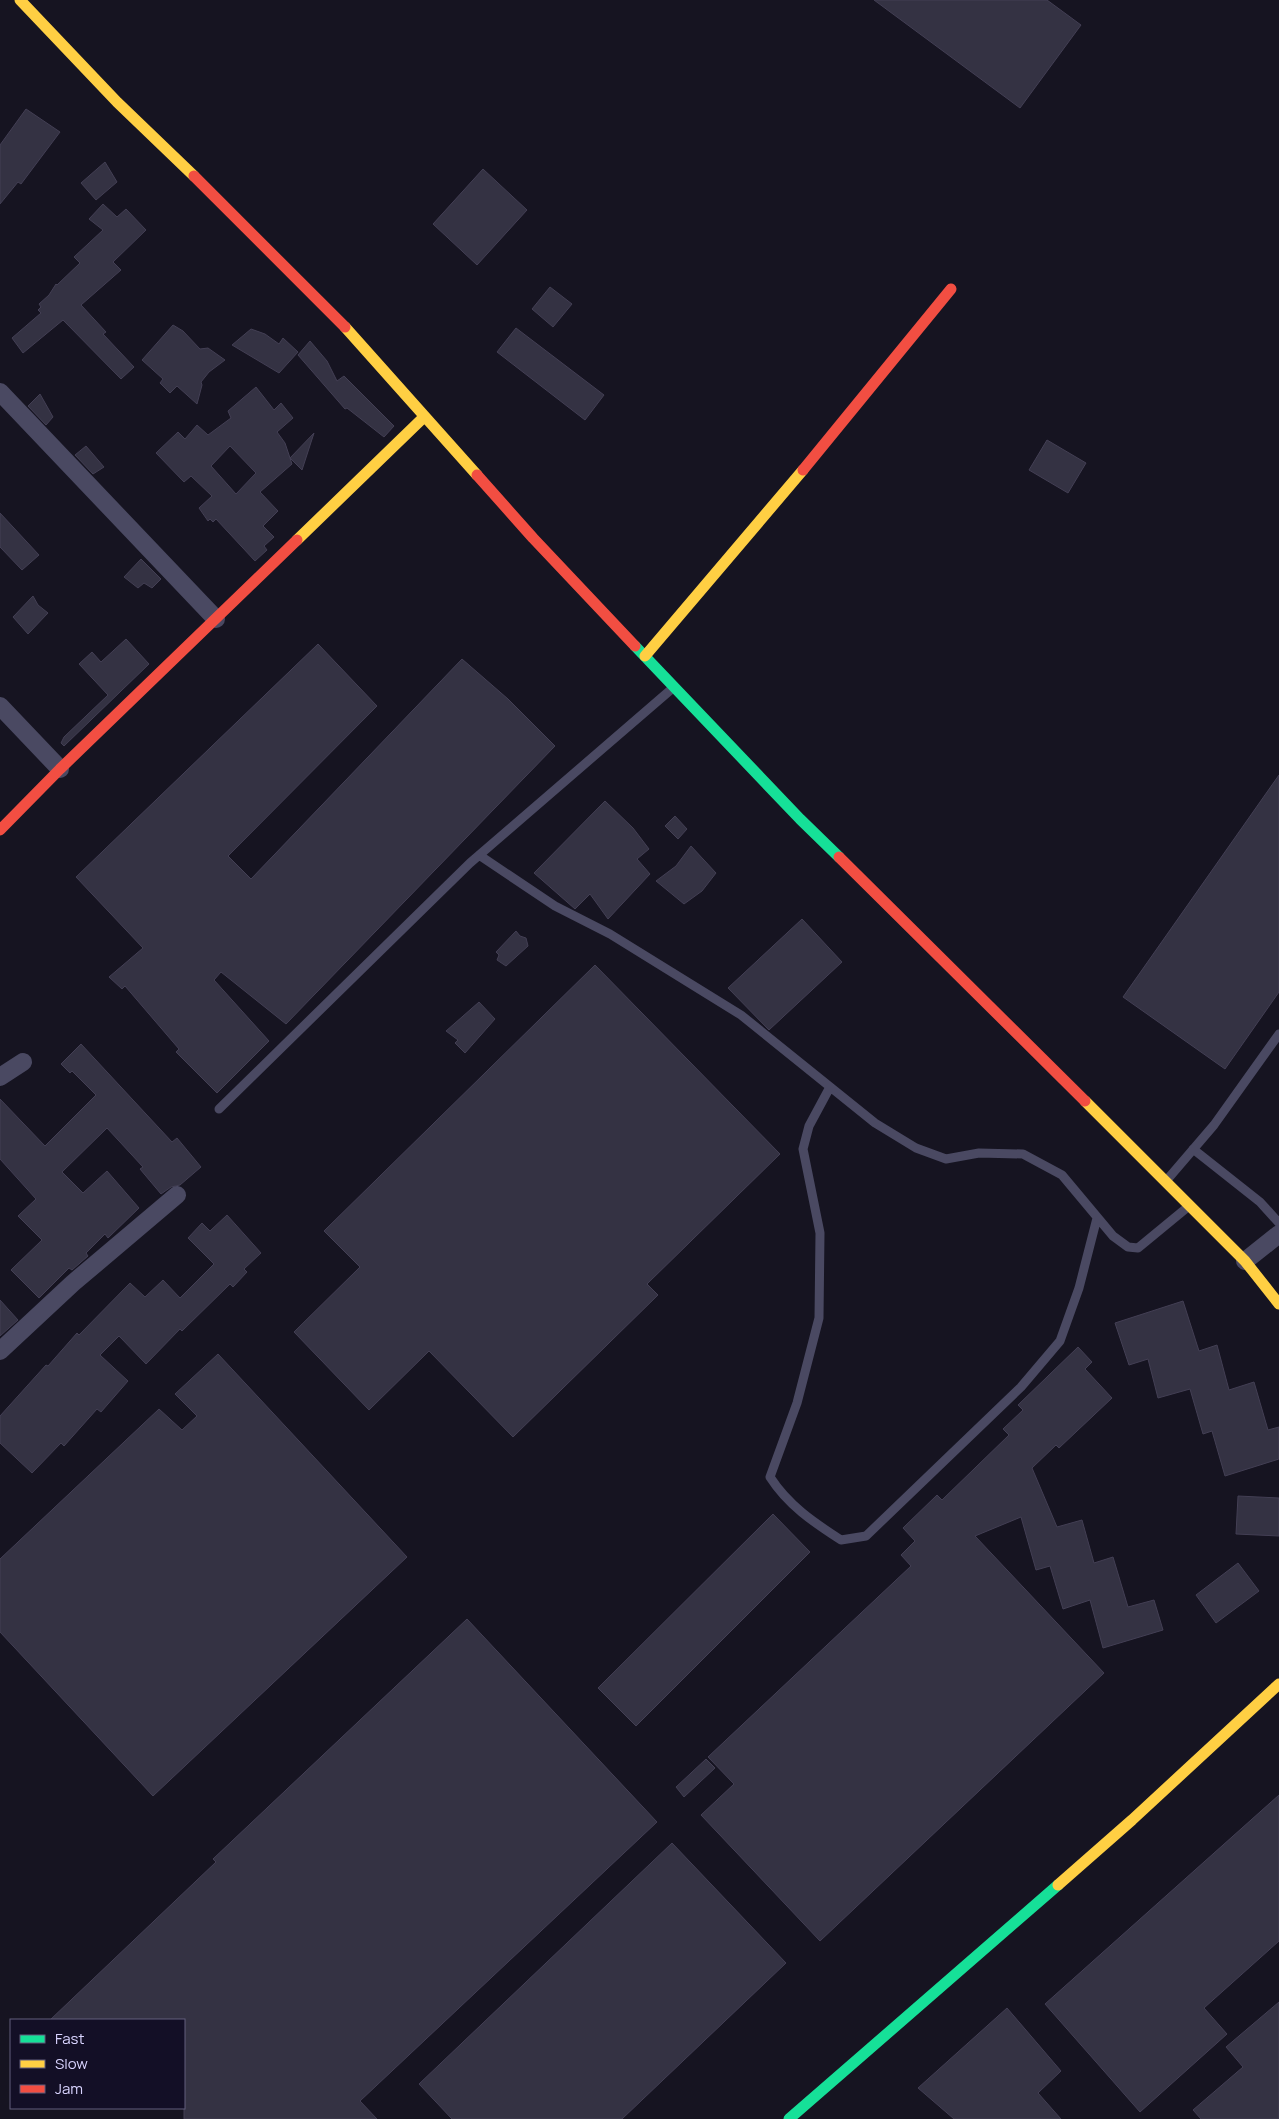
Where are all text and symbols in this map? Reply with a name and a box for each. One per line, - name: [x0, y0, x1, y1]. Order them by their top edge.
- legend: [10, 2019, 185, 2109]
- text: Fast: [55, 2028, 84, 2049]
- text: Slow: [55, 2053, 88, 2074]
- text: Jam: [55, 2078, 83, 2099]

